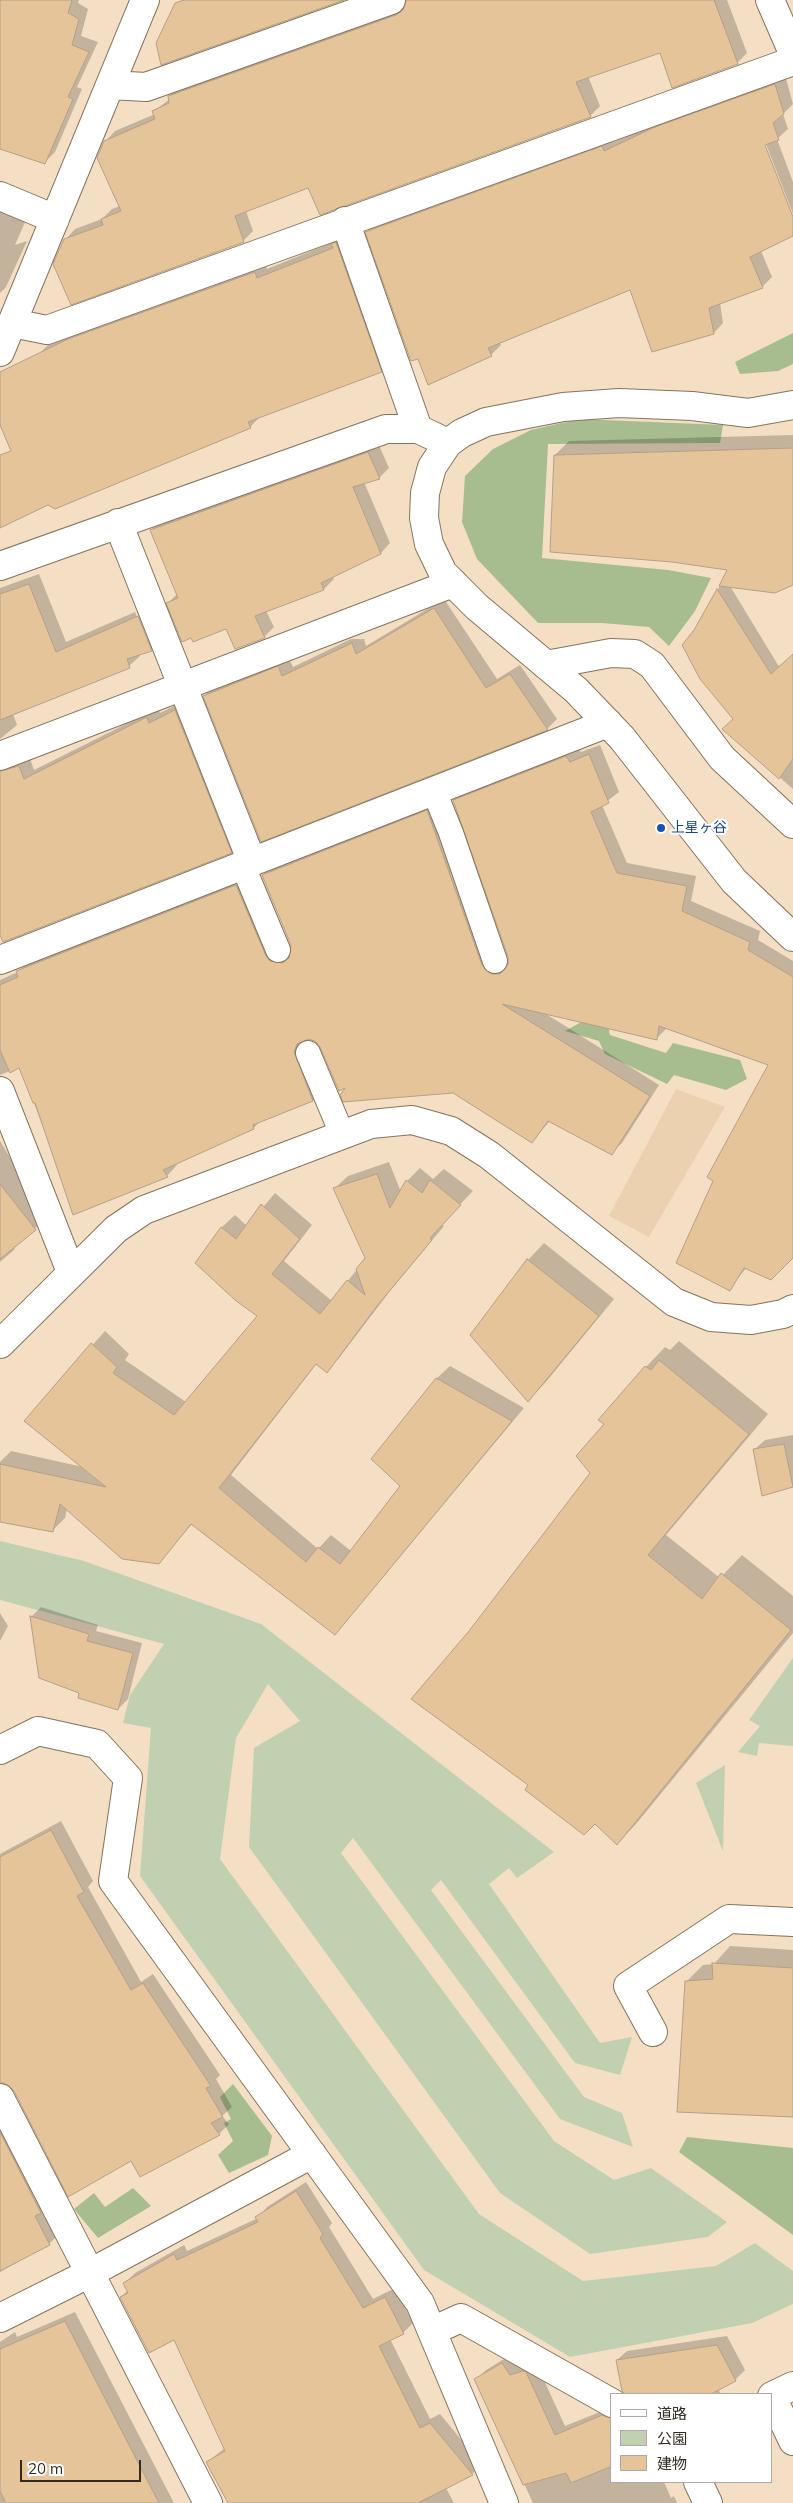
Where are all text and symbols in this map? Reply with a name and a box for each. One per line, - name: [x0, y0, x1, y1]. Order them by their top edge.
- place label: 上星ヶ谷: [671, 820, 727, 836]
- marker: 上星ヶ谷: [655, 822, 667, 834]
- legend: [610, 2393, 773, 2483]
- text: 道路: [657, 2404, 687, 2423]
- text: 公園: [657, 2429, 687, 2448]
- scale bar: [22, 2450, 144, 2482]
- text: 建物: [657, 2454, 687, 2473]
- text: 20 m: [28, 2459, 63, 2478]

